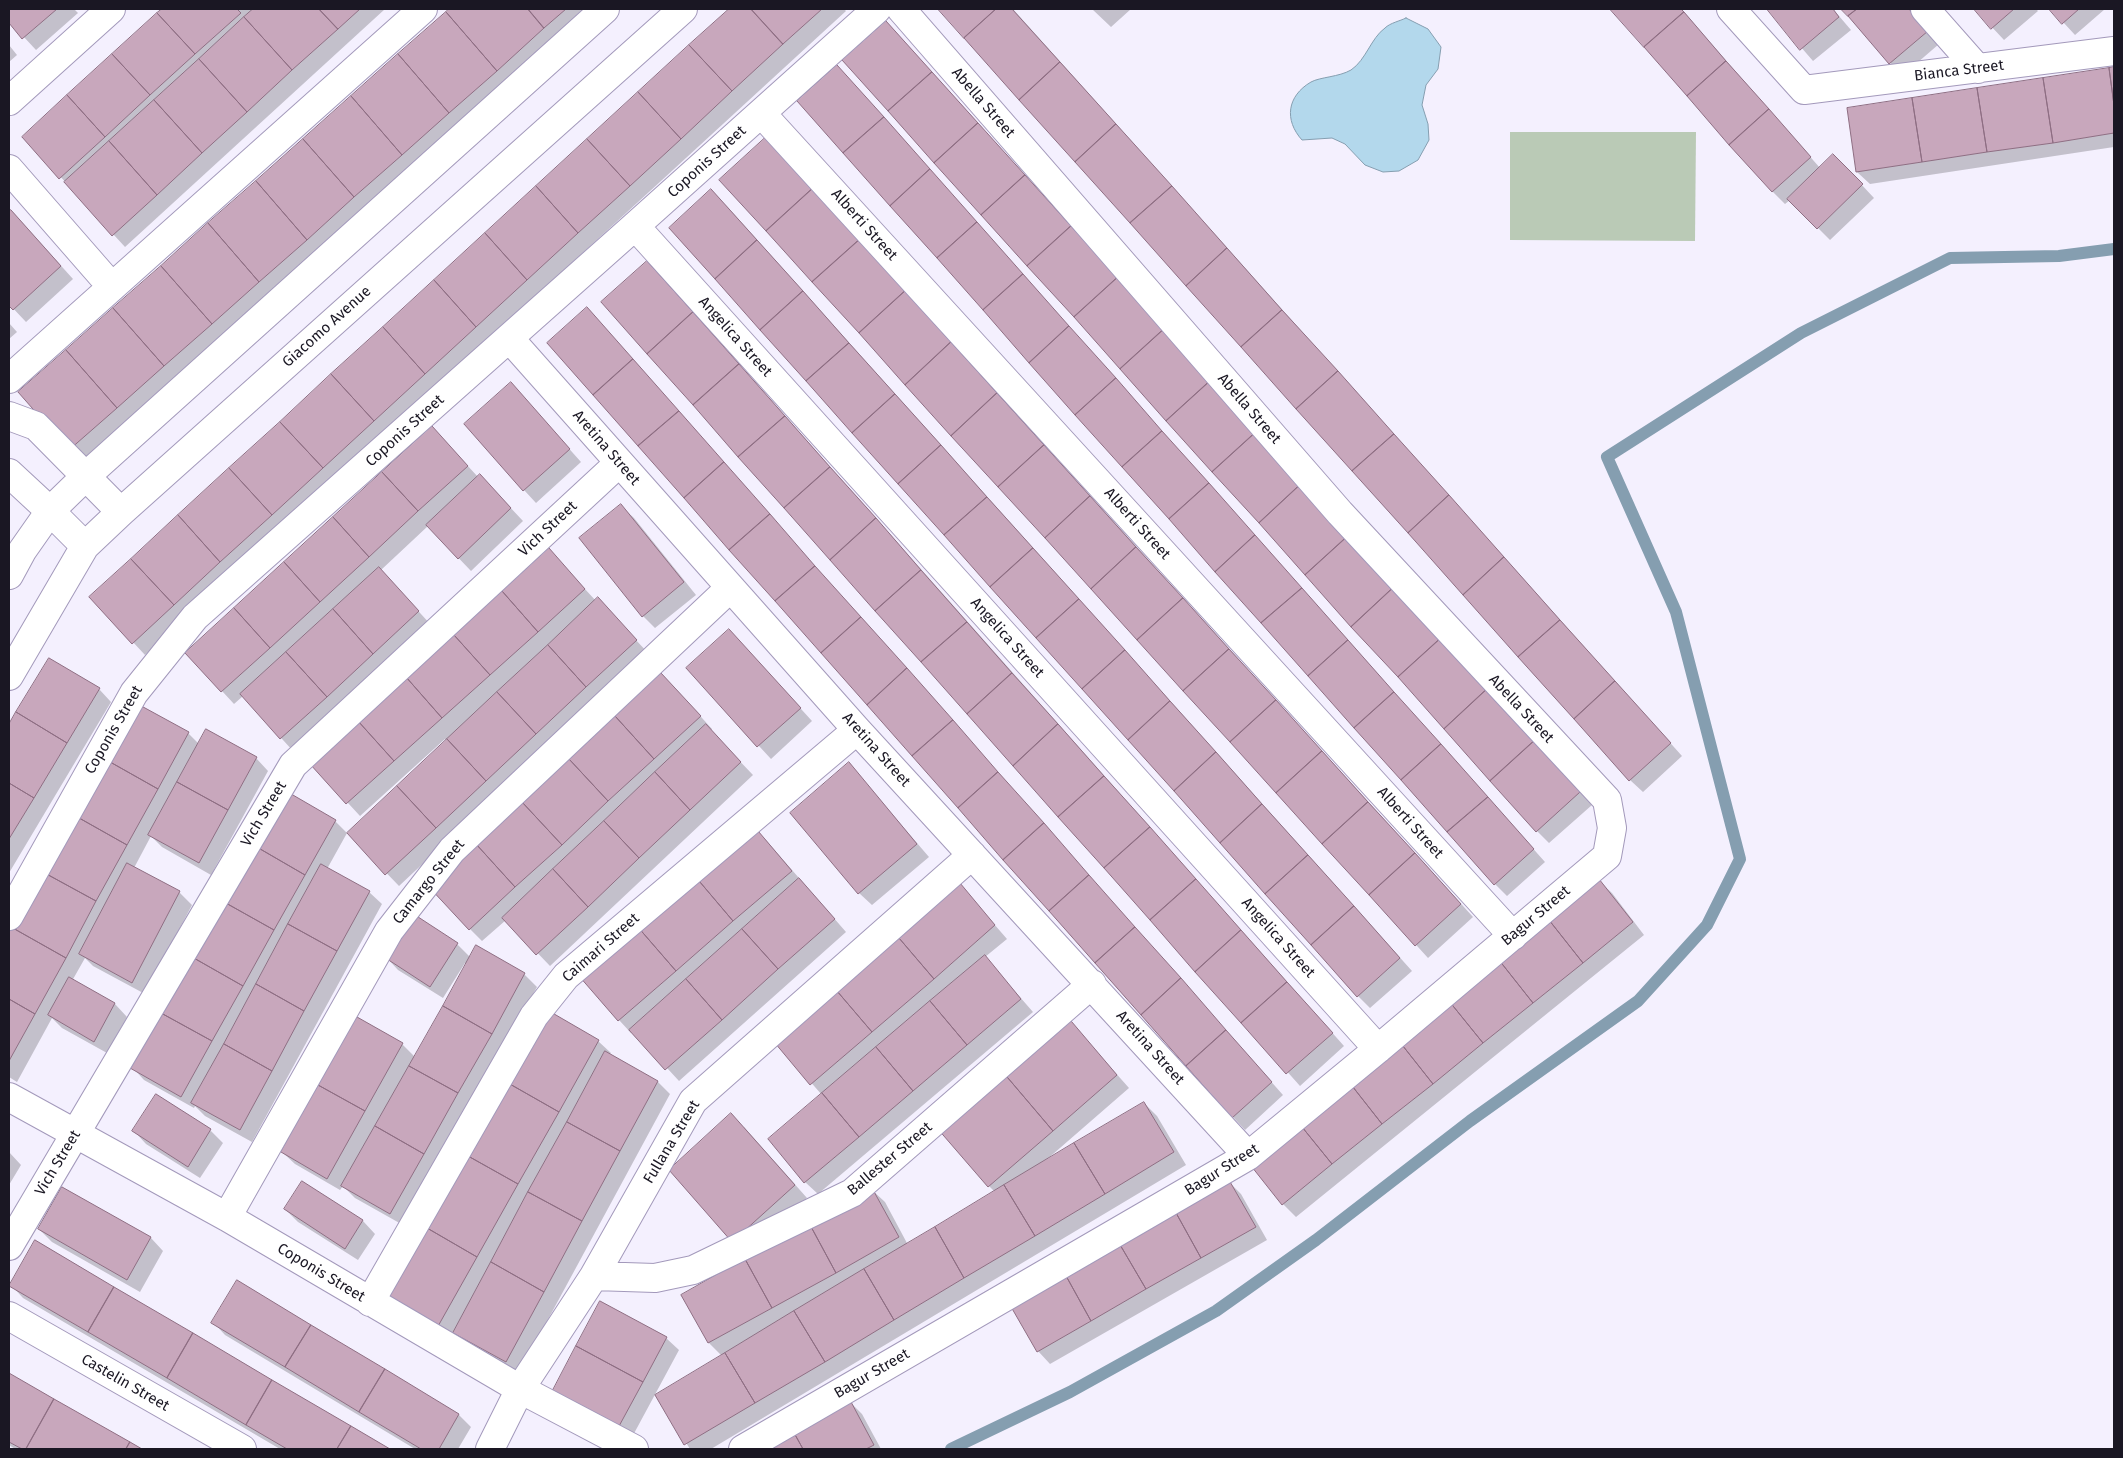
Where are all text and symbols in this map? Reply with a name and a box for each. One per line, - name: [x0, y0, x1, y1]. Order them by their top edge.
- street label: Bianca Street: [1913, 57, 2005, 85]
- street label: Abella Street: [948, 64, 1018, 142]
- street label: Coponis Street: [664, 122, 750, 202]
- street label: Alberti Street: [827, 185, 901, 265]
- street label: Giacomo Avenue: [279, 283, 375, 371]
- street label: Angelica Street: [694, 293, 776, 381]
- street label: Abella Street: [1214, 370, 1284, 448]
- street label: Coponis Street: [362, 391, 448, 471]
- street label: Aretina Street: [569, 407, 643, 489]
- street label: Alberti Street: [1100, 484, 1174, 564]
- street label: Vich Street: [515, 497, 581, 561]
- street label: Angelica Street: [966, 594, 1048, 682]
- street label: Abella Street: [1485, 671, 1557, 747]
- street label: Coponis Street: [81, 683, 147, 777]
- street label: Aretina Street: [838, 709, 914, 791]
- street label: Vich Street: [237, 778, 291, 850]
- street label: Alberti Street: [1373, 783, 1447, 863]
- street label: Camargo Street: [389, 836, 469, 928]
- street label: Bagur Street: [1498, 882, 1574, 950]
- street label: Angelica Street: [1237, 894, 1319, 982]
- street label: Caimari Street: [559, 910, 643, 986]
- street label: Aretina Street: [1112, 1007, 1188, 1089]
- street label: Fullana Street: [640, 1097, 704, 1187]
- street label: Ballester Street: [844, 1118, 936, 1200]
- street label: Vich Street: [31, 1127, 85, 1199]
- street label: Bagur Street: [1182, 1140, 1262, 1200]
- street label: Coponis Street: [274, 1240, 368, 1306]
- street label: Bagur Street: [831, 1345, 913, 1403]
- street label: Castelin Street: [78, 1351, 172, 1415]

